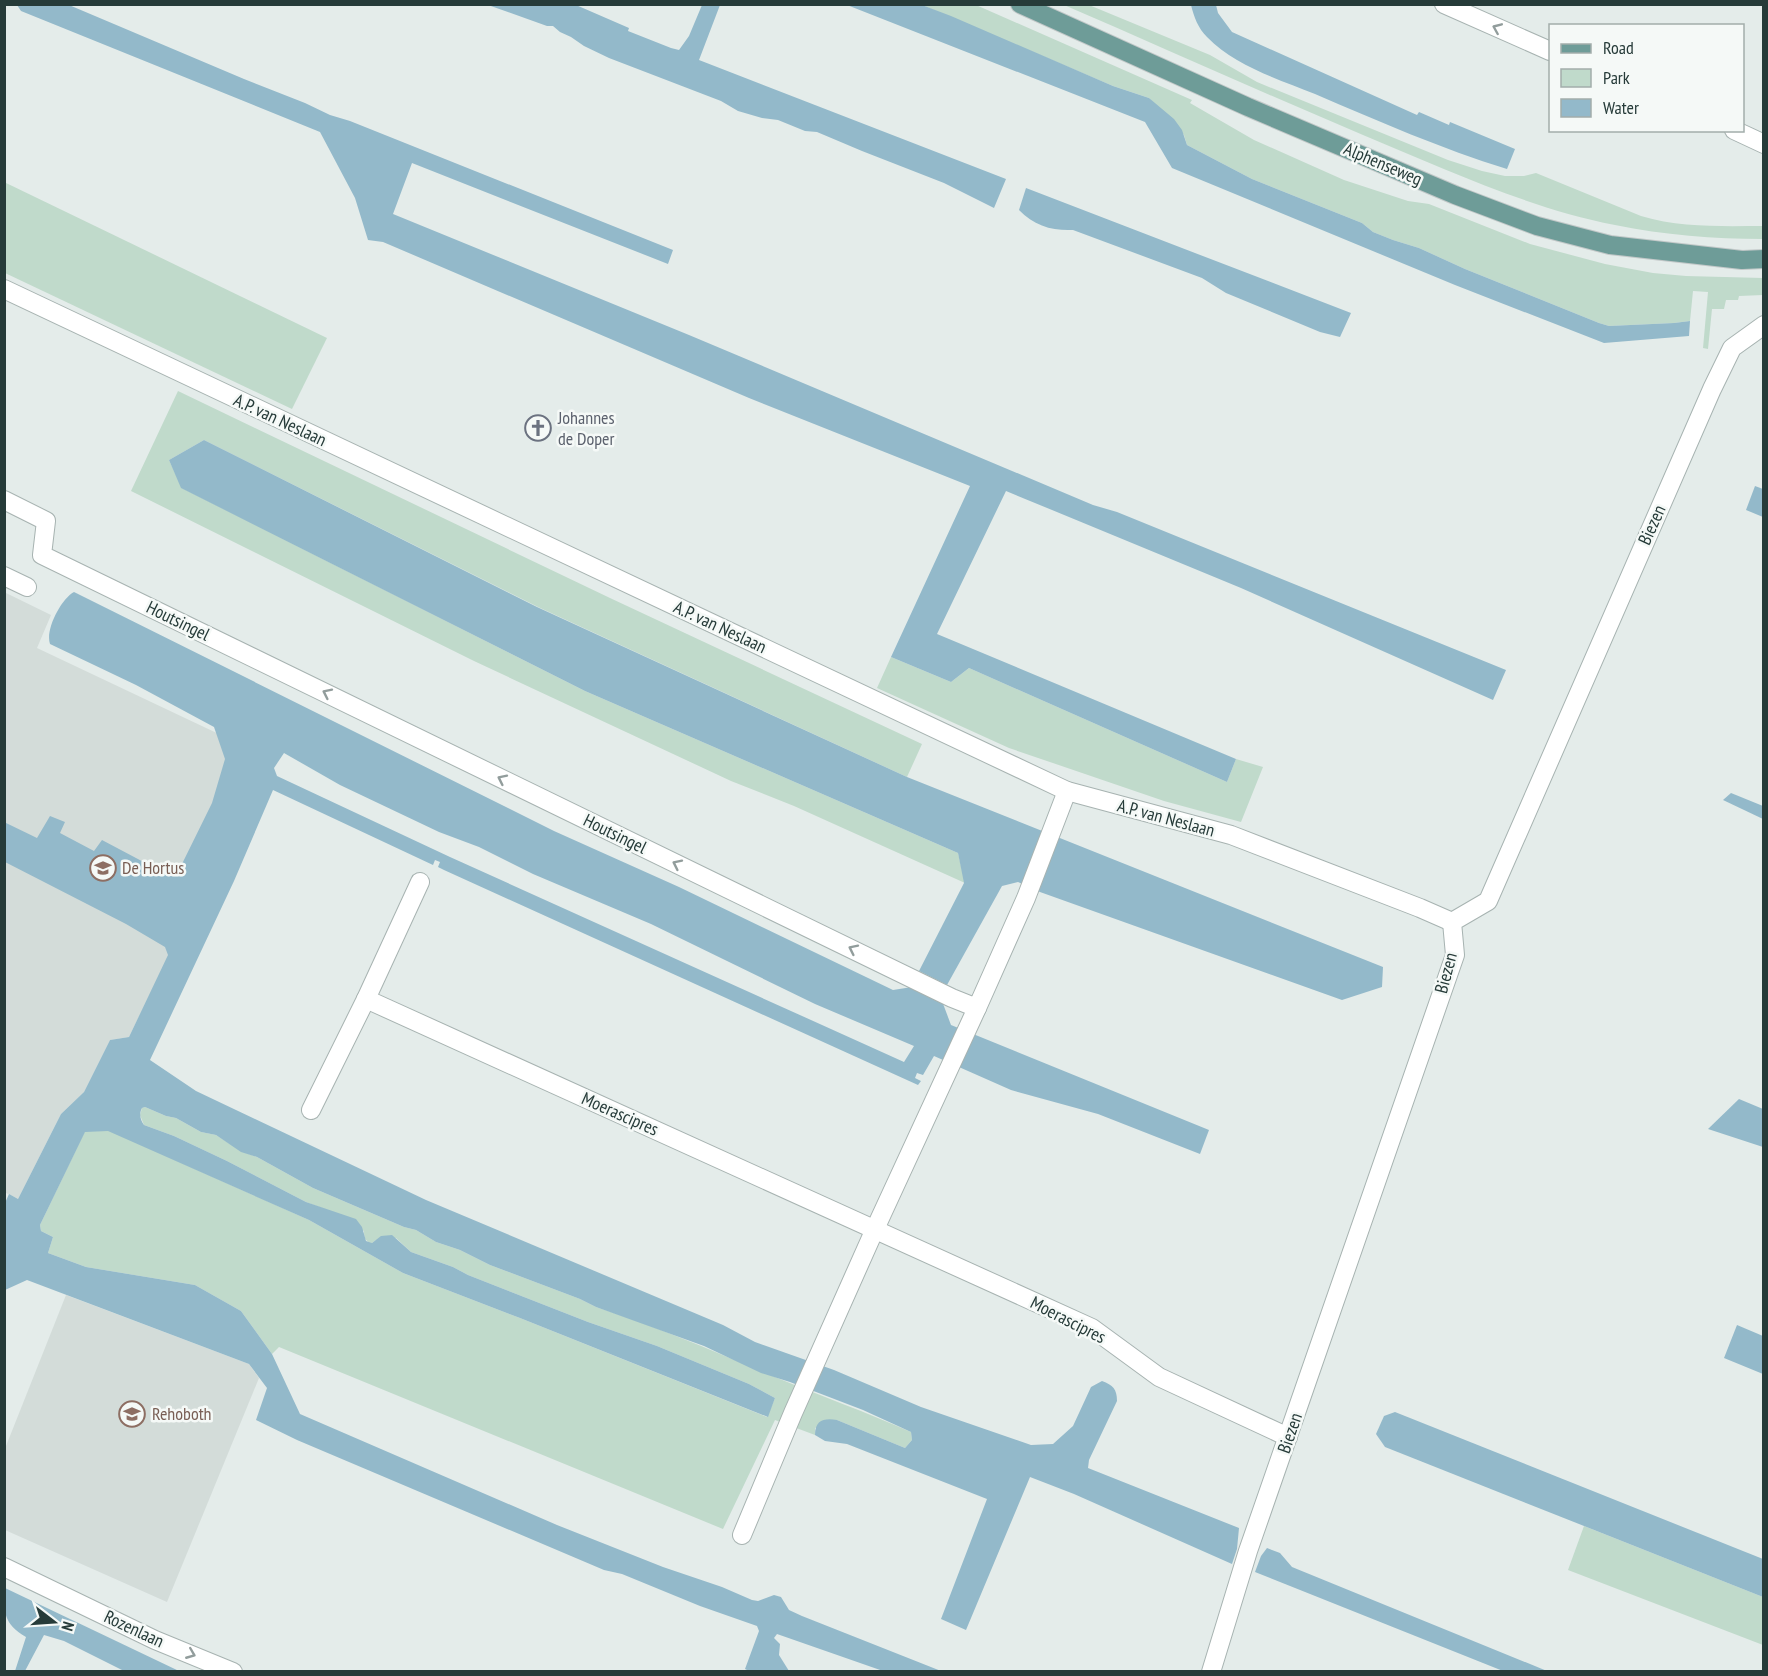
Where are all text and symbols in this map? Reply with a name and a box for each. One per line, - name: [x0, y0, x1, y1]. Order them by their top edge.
- one-way arrow: [1492, 23, 1503, 35]
- legend: [1549, 24, 1744, 132]
- text: Road: [1603, 36, 1634, 59]
- text: Park: [1603, 66, 1630, 89]
- text: Water: [1603, 96, 1639, 119]
- street label: Alphenseweg: [1341, 137, 1426, 190]
- street label: A.P. van Neslaan: [230, 388, 330, 451]
- place label: Johannes de Doper: [557, 406, 615, 450]
- church icon: Johannes de Doper: [523, 413, 553, 443]
- street label: Biezen: [1633, 501, 1670, 548]
- street label: Houtsingel: [143, 595, 214, 646]
- street label: A.P. van Neslaan: [670, 595, 770, 658]
- one-way arrow: [322, 689, 333, 701]
- one-way arrow: [497, 774, 508, 786]
- street label: A.P. van Neslaan: [1115, 794, 1217, 842]
- street label: Houtsingel: [580, 808, 651, 859]
- school or university icon: De Hortus: [88, 853, 118, 883]
- place label: De Hortus: [122, 856, 184, 879]
- one-way arrow: [673, 860, 684, 871]
- one-way arrow: [848, 945, 859, 957]
- street label: Biezen: [1429, 950, 1462, 996]
- street label: Moerascipres: [578, 1086, 662, 1141]
- street label: Moerascipres: [1027, 1291, 1110, 1348]
- school or university icon: Rehoboth: [117, 1399, 147, 1429]
- place label: Rehoboth: [152, 1402, 212, 1425]
- street label: Biezen: [1272, 1410, 1307, 1456]
- north arrow: [24, 1592, 84, 1652]
- street label: Rozenlaan: [101, 1605, 168, 1652]
- text: N: [58, 1619, 79, 1633]
- one-way arrow: [184, 1647, 195, 1659]

